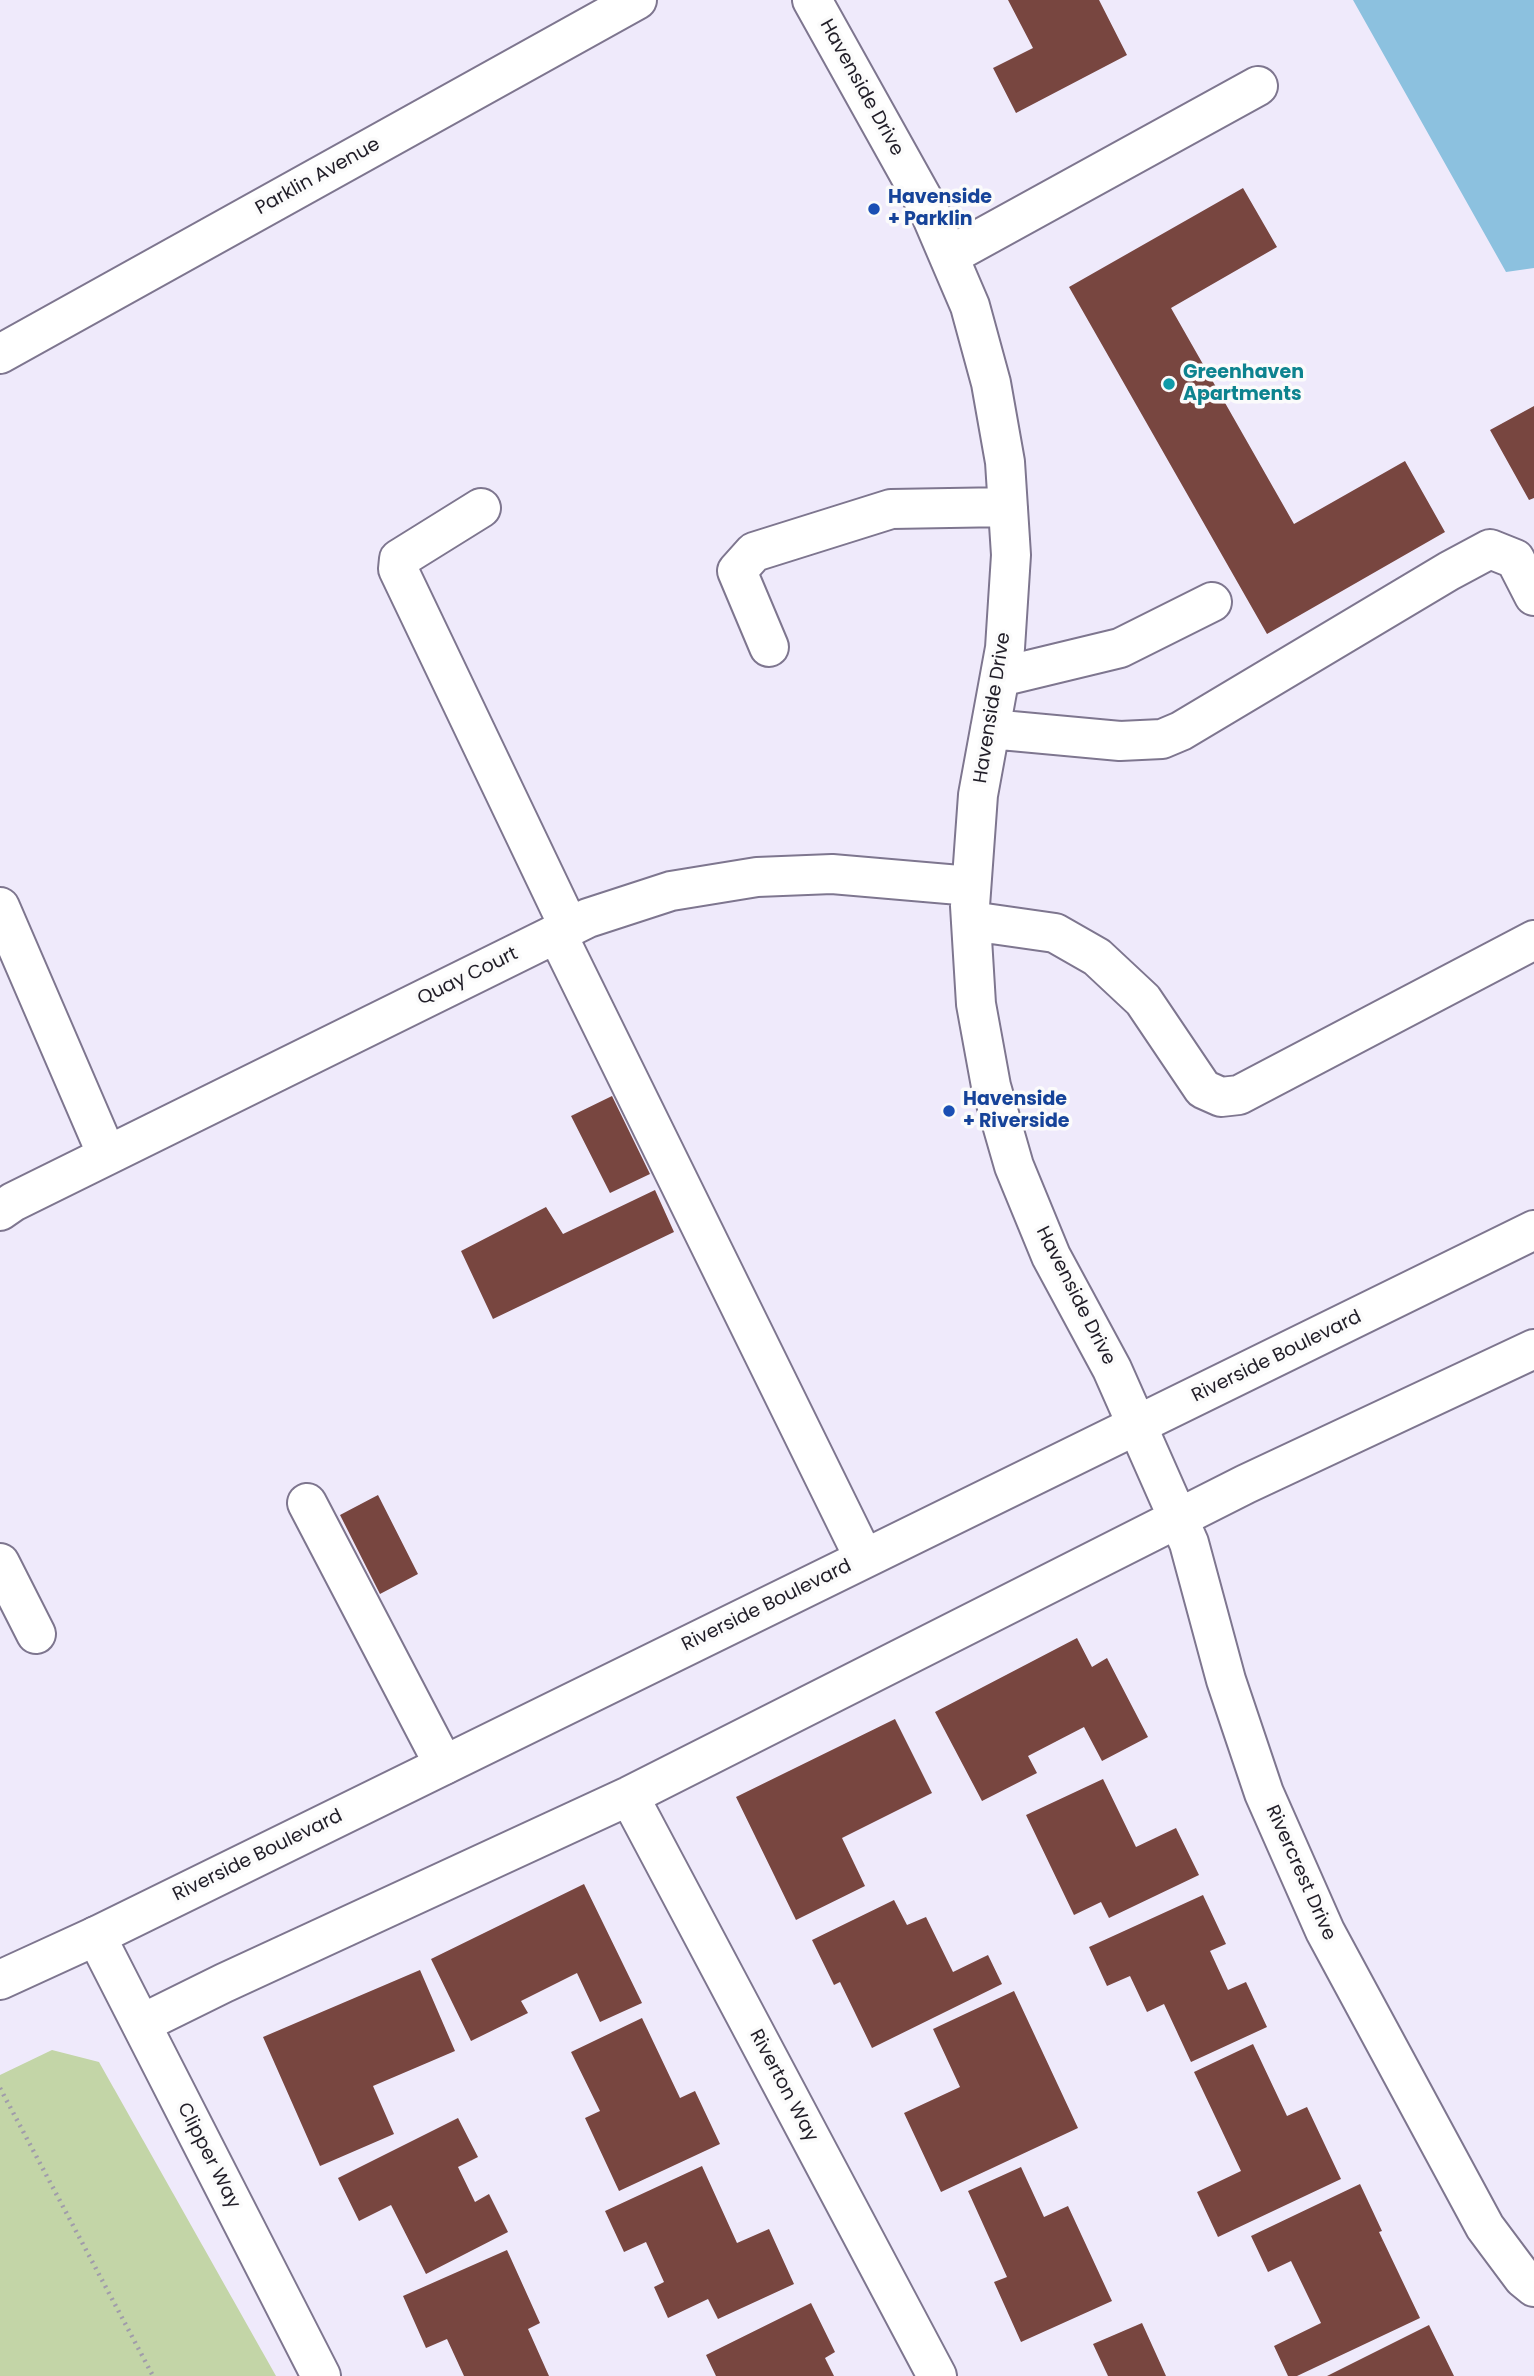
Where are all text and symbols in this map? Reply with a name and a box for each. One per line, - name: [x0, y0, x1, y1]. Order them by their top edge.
- street label: Havenside Drive: [814, 16, 908, 160]
- street label: Parklin Avenue: [252, 133, 384, 221]
- place label: Havenside + Parklin: [888, 187, 992, 231]
- marker: Havenside + Parklin: [866, 201, 882, 217]
- place label: Greenhaven Apartments: [1183, 362, 1304, 406]
- marker: Greenhaven Apartments: [1161, 376, 1177, 392]
- street label: Havenside Drive: [970, 631, 1016, 785]
- street label: Quay Court: [414, 943, 522, 1011]
- place label: Havenside + Riverside: [963, 1089, 1069, 1133]
- marker: Havenside + Riverside: [941, 1103, 957, 1119]
- street label: Havenside Drive: [1030, 1223, 1120, 1369]
- street label: Riverside Boulevard: [1188, 1306, 1366, 1408]
- street label: Riverside Boulevard: [678, 1555, 856, 1657]
- street label: Rivercrest Drive: [1260, 1802, 1340, 1944]
- street label: Riverside Boulevard: [169, 1805, 347, 1907]
- street label: Riverton Way: [744, 2026, 822, 2146]
- street label: Clipper Way: [172, 2099, 244, 2213]

